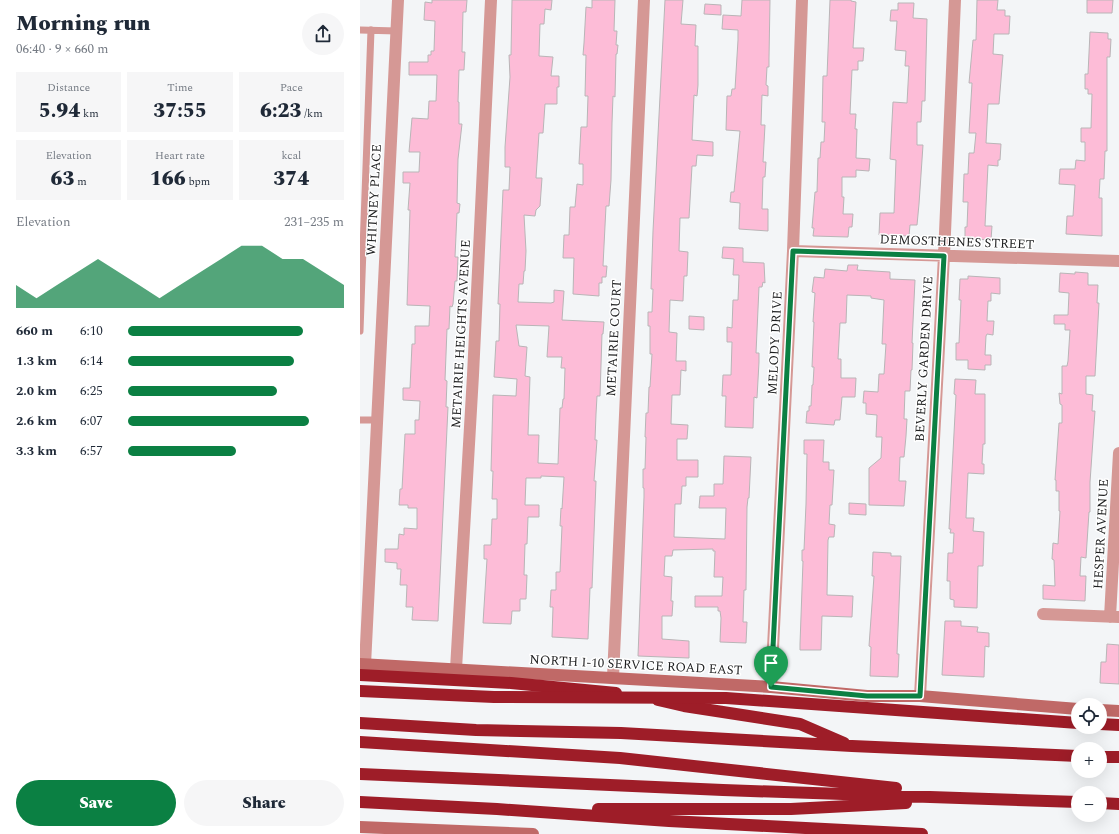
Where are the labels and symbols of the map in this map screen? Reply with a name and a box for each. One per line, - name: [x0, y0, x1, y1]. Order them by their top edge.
- street label: WHITNEY PLACE: [361, 144, 387, 256]
- street label: DEMOSTHENES STREET: [879, 229, 1035, 255]
- street label: METAIRIE HEIGHTS AVENUE: [446, 239, 476, 429]
- street label: BEVERLY GARDEN DRIVE: [910, 276, 938, 442]
- street label: METAIRIE COURT: [601, 279, 627, 397]
- street label: MELODY DRIVE: [762, 291, 788, 395]
- street label: HESPER AVENUE: [1088, 478, 1114, 590]
- pin: [754, 646, 788, 687]
- street label: NORTH I-10 SERVICE ROAD EAST: [529, 649, 743, 681]

